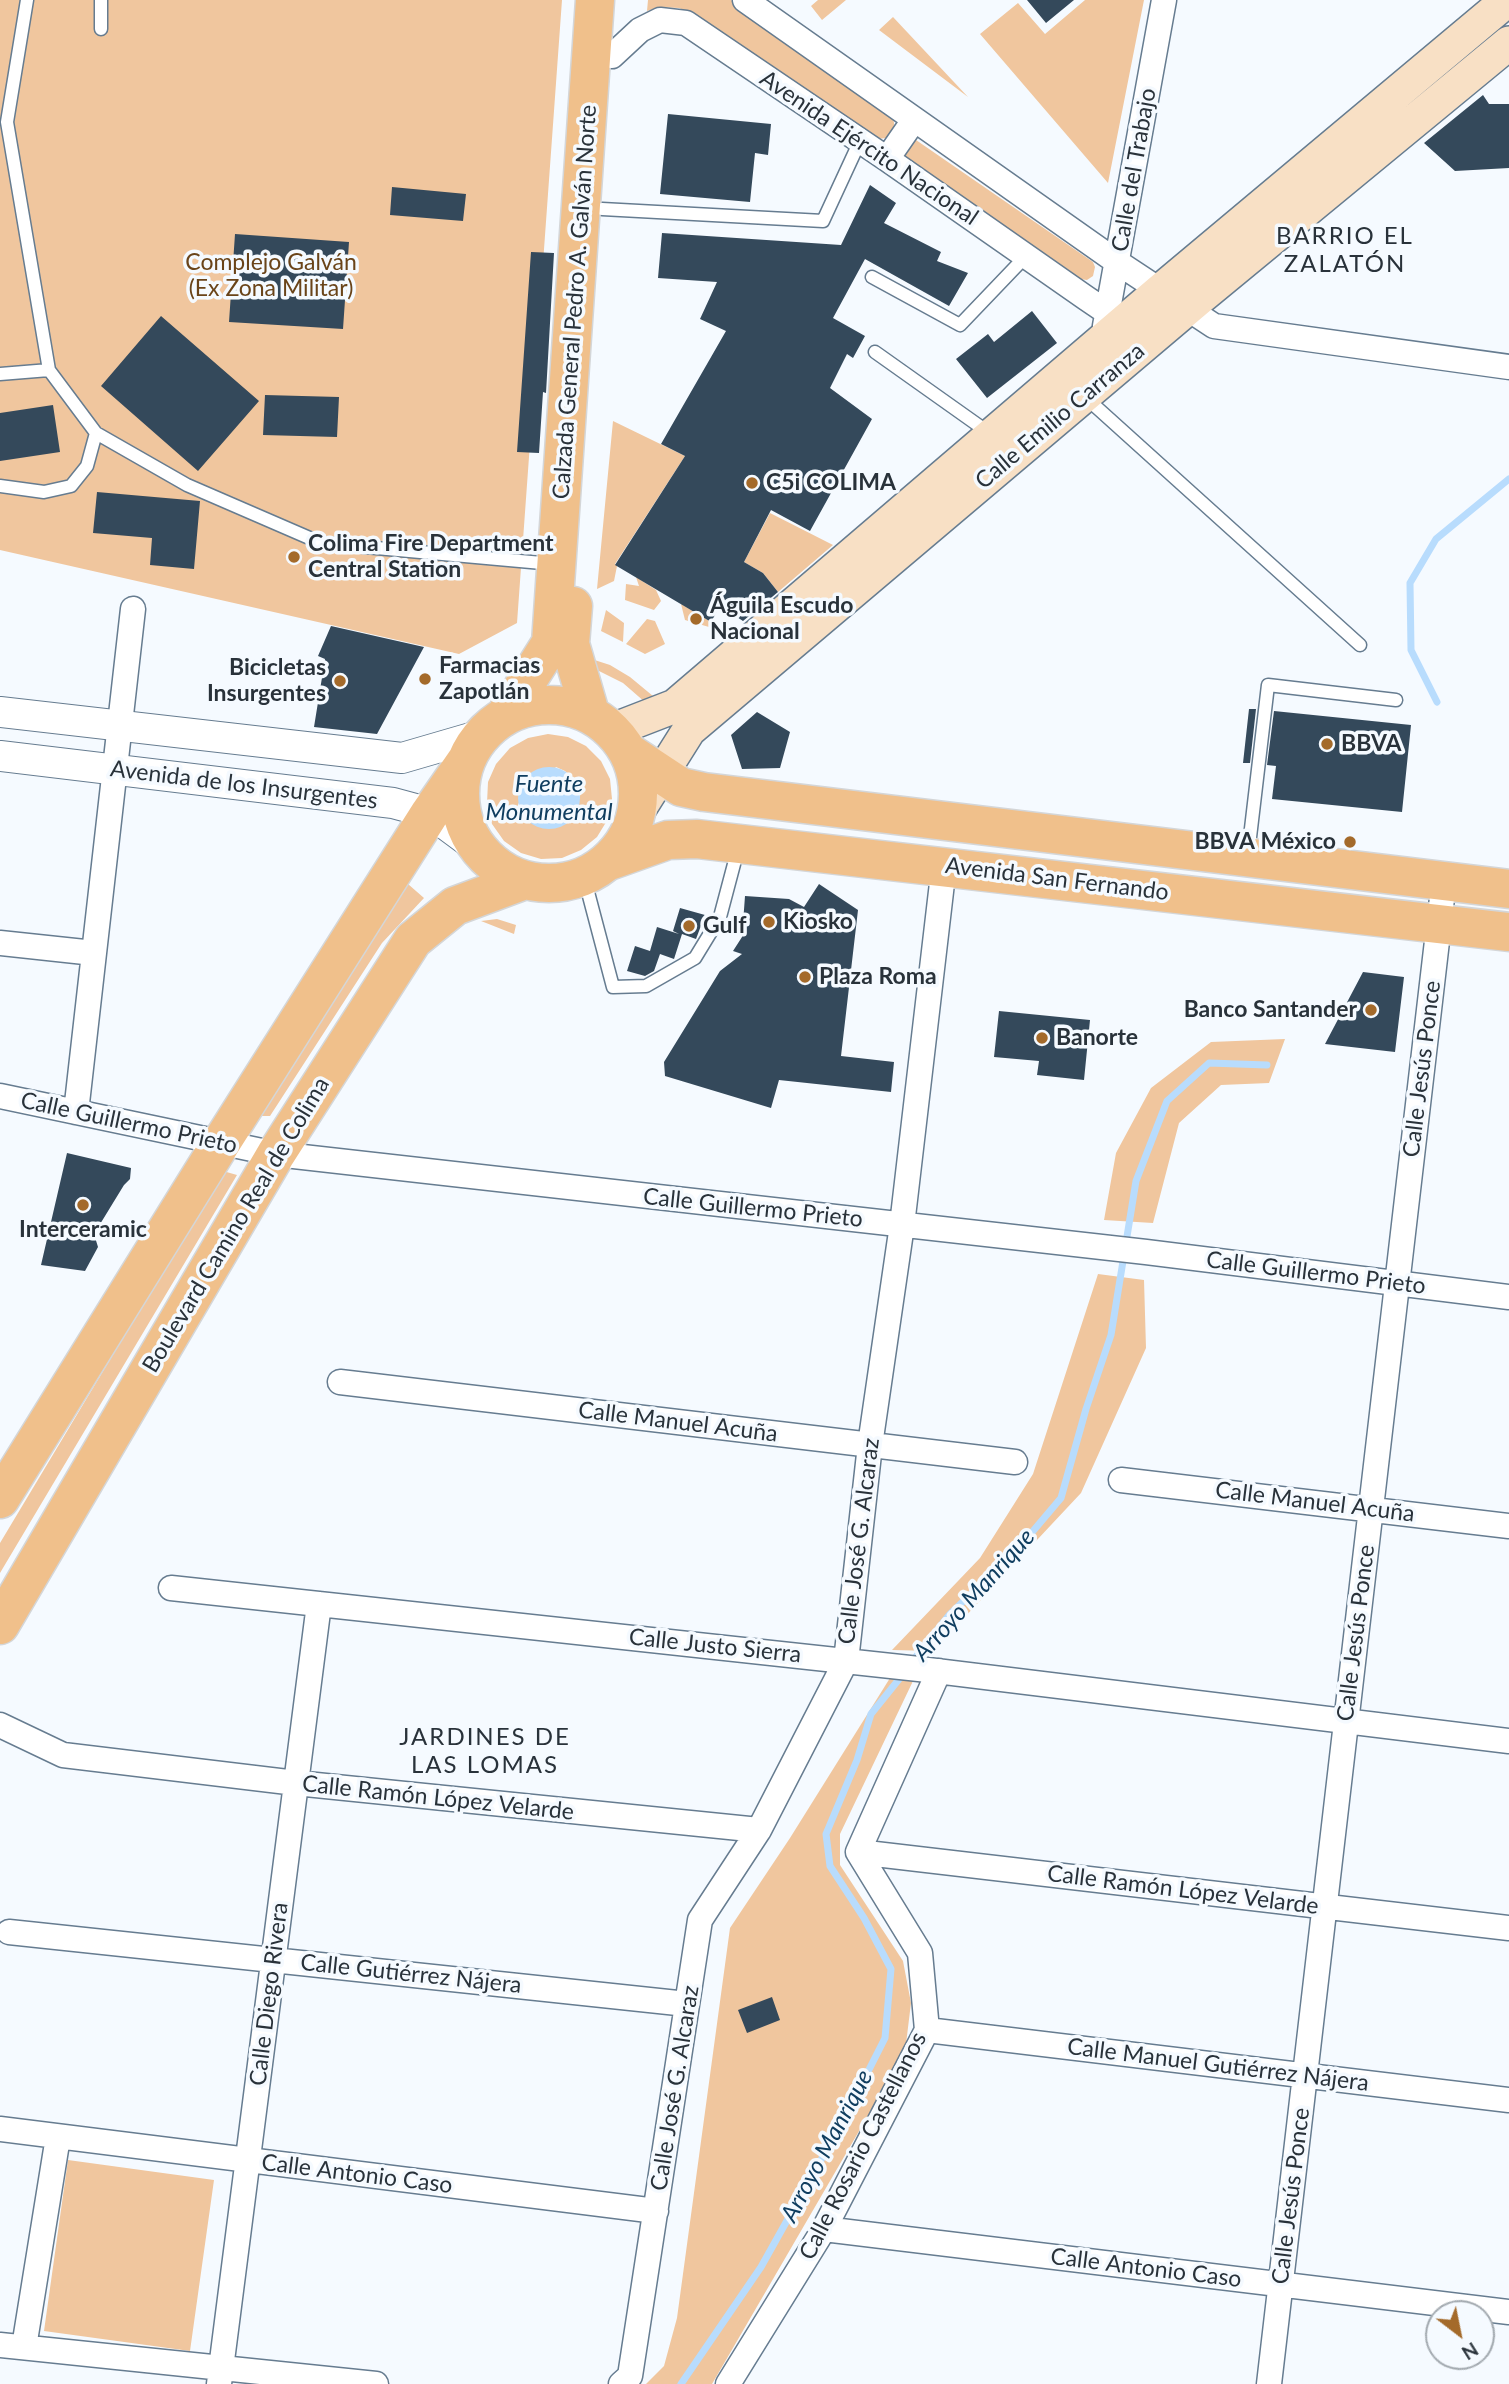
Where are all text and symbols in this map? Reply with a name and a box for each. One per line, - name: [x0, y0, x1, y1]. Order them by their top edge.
- street label: Avenida Ejército Nacional: [755, 65, 983, 231]
- street label: Calle del Trabajo: [1106, 86, 1162, 254]
- street label: Calzada General Pedro A. Galván Norte: [547, 104, 603, 500]
- district label: BARRIO EL ZALATÓN: [1277, 222, 1413, 278]
- park label: Complejo Galván (Ex Zona Militar): [185, 249, 357, 303]
- street label: Calle Emilio Carranza: [970, 337, 1150, 495]
- place label: C5i COLIMA: [766, 469, 896, 497]
- marker: C5i COLIMA: [744, 475, 760, 491]
- place label: Colima Fire Department Central Station: [308, 530, 554, 584]
- marker: Colima Fire Department Central Station: [286, 549, 302, 565]
- place label: Águila Escudo Nacional: [710, 592, 853, 646]
- marker: Águila Escudo Nacional: [688, 611, 704, 627]
- place label: Farmacias Zapotlán: [439, 652, 540, 706]
- place label: Bicicletas Insurgentes: [207, 654, 326, 708]
- marker: Farmacias Zapotlán: [417, 671, 433, 687]
- marker: Bicicletas Insurgentes: [332, 673, 348, 689]
- place label: BBVA: [1341, 730, 1402, 758]
- marker: BBVA: [1319, 736, 1335, 752]
- street label: Avenida de los Insurgentes: [109, 755, 379, 815]
- water label: Fuente Monumental: [485, 770, 613, 826]
- place label: BBVA México: [1194, 828, 1336, 856]
- marker: BBVA México: [1342, 834, 1358, 850]
- street label: Avenida San Fernando: [944, 852, 1170, 906]
- place label: Kiosko: [783, 908, 853, 936]
- place label: Gulf: [703, 912, 746, 940]
- marker: Kiosko: [761, 914, 777, 930]
- marker: Gulf: [681, 918, 697, 934]
- place label: Plaza Roma: [819, 963, 937, 991]
- marker: Plaza Roma: [797, 969, 813, 985]
- street label: Calle Jesús Ponce: [1397, 979, 1447, 1159]
- place label: Banco Santander: [1184, 996, 1357, 1024]
- marker: Banco Santander: [1363, 1002, 1379, 1018]
- place label: Banorte: [1056, 1024, 1138, 1052]
- marker: Banorte: [1034, 1030, 1050, 1046]
- street label: Boulevard Camino Real de Colima: [137, 1072, 335, 1378]
- street label: Calle Guillermo Prieto: [18, 1087, 240, 1159]
- street label: Calle Guillermo Prieto: [642, 1183, 864, 1233]
- marker: Interceramic: [75, 1197, 91, 1213]
- place label: Interceramic: [19, 1216, 147, 1244]
- street label: Calle Guillermo Prieto: [1205, 1246, 1427, 1300]
- street label: Calle Manuel Acuña: [577, 1396, 779, 1448]
- street label: Calle José G. Alcaraz: [833, 1436, 885, 1646]
- street label: Calle Manuel Acuña: [1214, 1476, 1416, 1528]
- water label: Arroyo Manrique: [907, 1523, 1041, 1667]
- street label: Calle Jesús Ponce: [1331, 1543, 1381, 1723]
- street label: Calle Justo Sierra: [628, 1623, 802, 1669]
- district label: JARDINES DE LAS LOMAS: [401, 1723, 569, 1779]
- street label: Calle Ramón López Velarde: [301, 1770, 575, 1826]
- street label: Calle Ramón López Velarde: [1046, 1860, 1320, 1920]
- street label: Calle Diego Rivera: [244, 1901, 294, 2087]
- street label: Calle Gutiérrez Nájera: [299, 1949, 523, 1999]
- street label: Calle José G. Alcaraz: [645, 1983, 705, 2193]
- street label: Calle Rosario Castellanos: [794, 2028, 932, 2264]
- street label: Calle Manuel Gutiérrez Nájera: [1066, 2033, 1370, 2097]
- water label: Arroyo Manrique: [775, 2065, 879, 2227]
- street label: Calle Jesús Ponce: [1266, 2106, 1316, 2286]
- street label: Calle Antonio Caso: [260, 2149, 454, 2199]
- street label: Calle Antonio Caso: [1049, 2243, 1243, 2293]
- north arrow: [1425, 2300, 1495, 2370]
- text: N: [1458, 2338, 1483, 2365]

